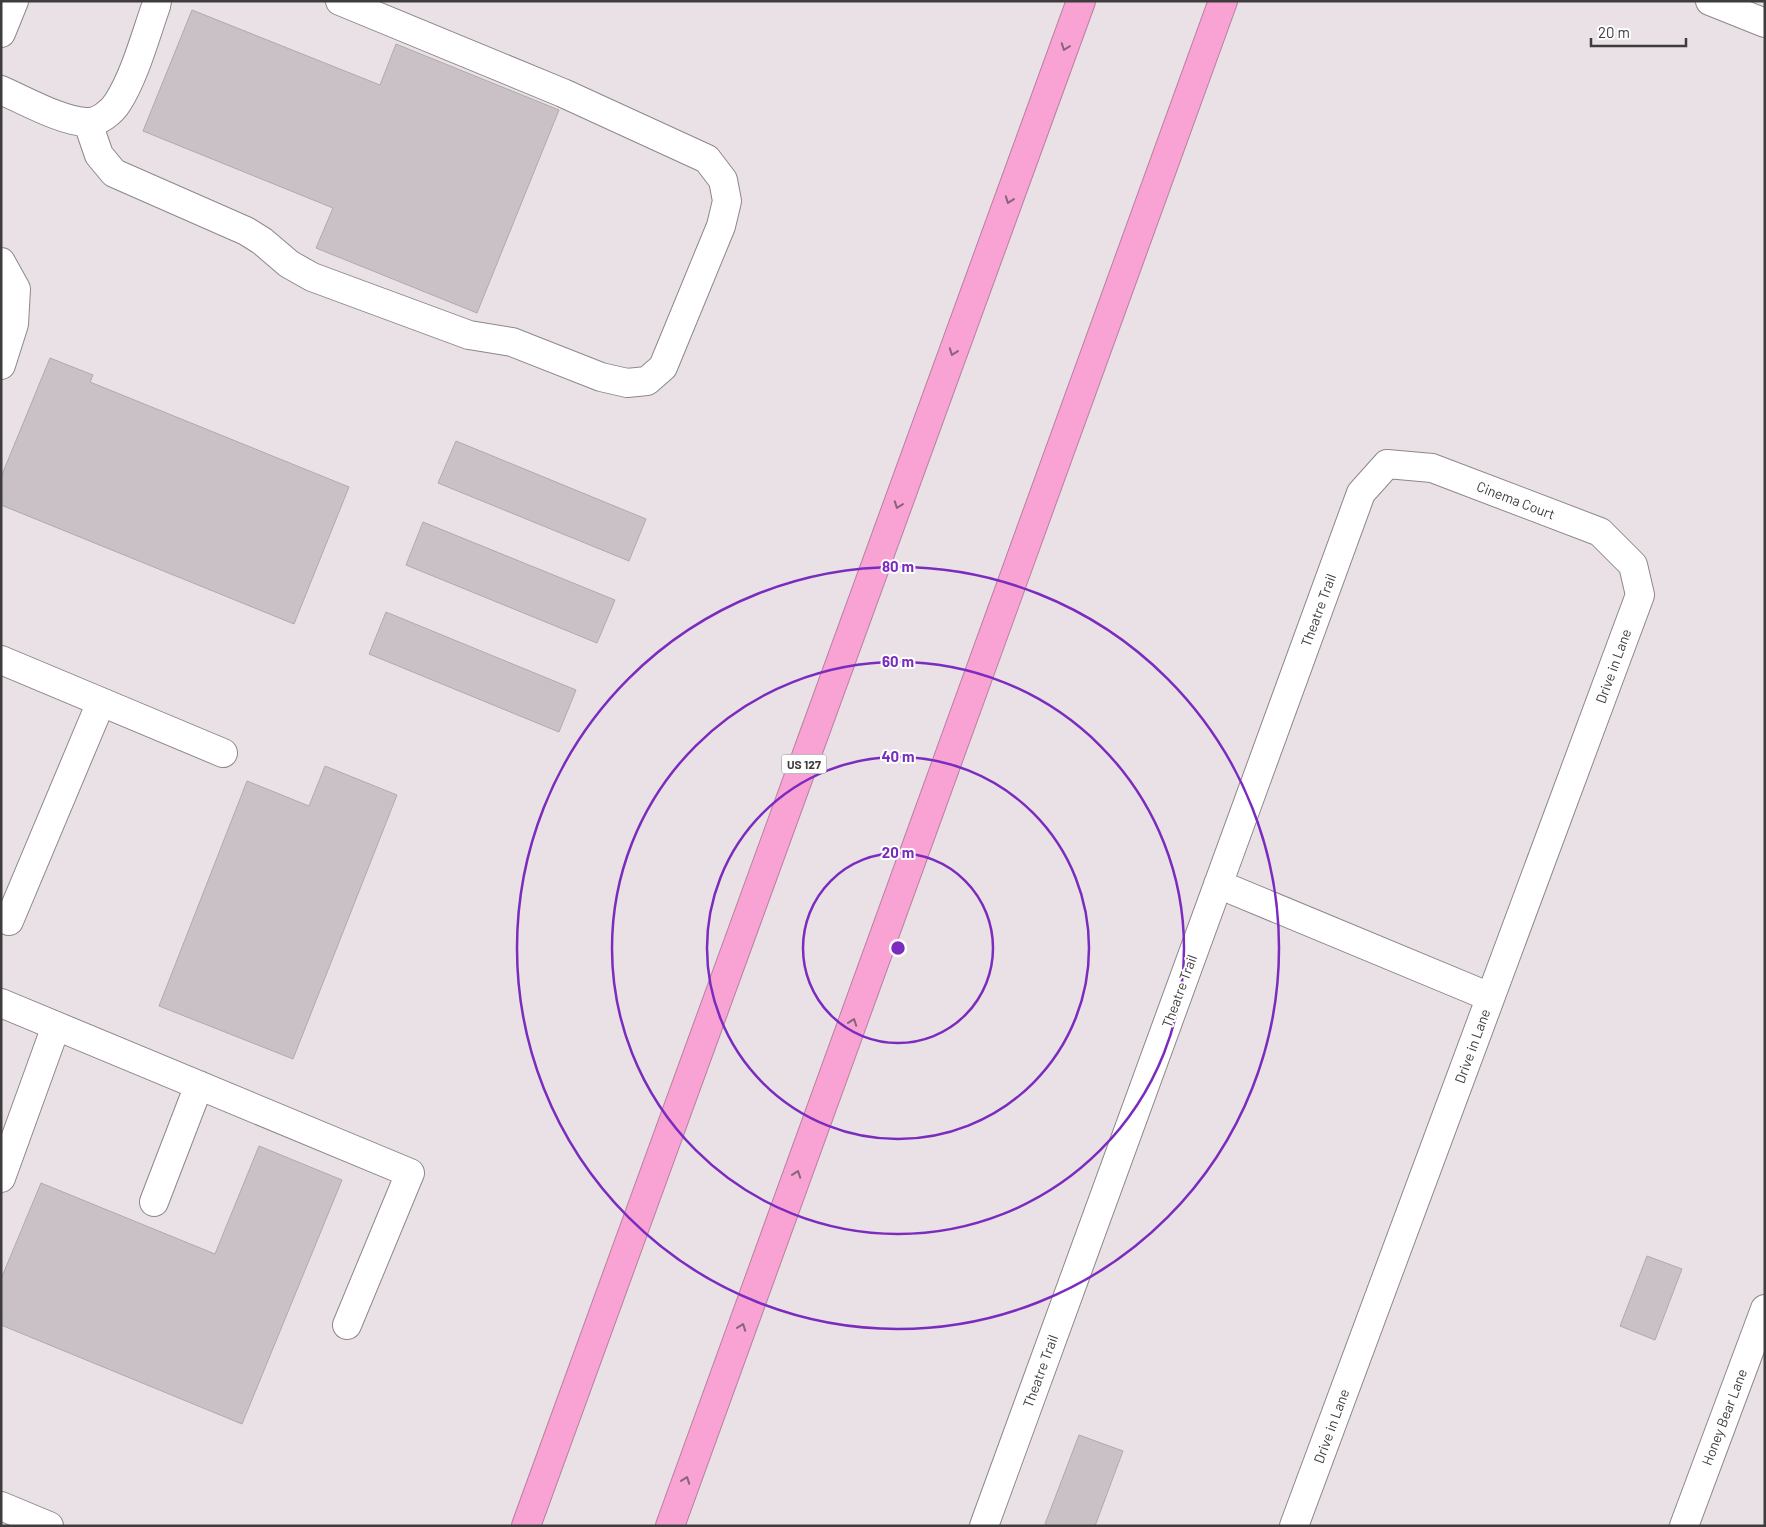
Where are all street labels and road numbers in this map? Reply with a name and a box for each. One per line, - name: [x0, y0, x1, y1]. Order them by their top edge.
- street label: Cinema Court: [1474, 477, 1558, 523]
- street label: Theatre Trail: [1297, 571, 1339, 649]
- street label: Drive in Lane: [1592, 626, 1634, 706]
- road number: US 127: [782, 754, 826, 774]
- street label: Theatre Trail: [1158, 952, 1200, 1030]
- street label: Drive in Lane: [1451, 1006, 1493, 1086]
- street label: Theatre Trail: [1019, 1332, 1061, 1410]
- street label: Honey Bear Lane: [1698, 1366, 1750, 1468]
- street label: Drive in Lane: [1310, 1386, 1352, 1466]

